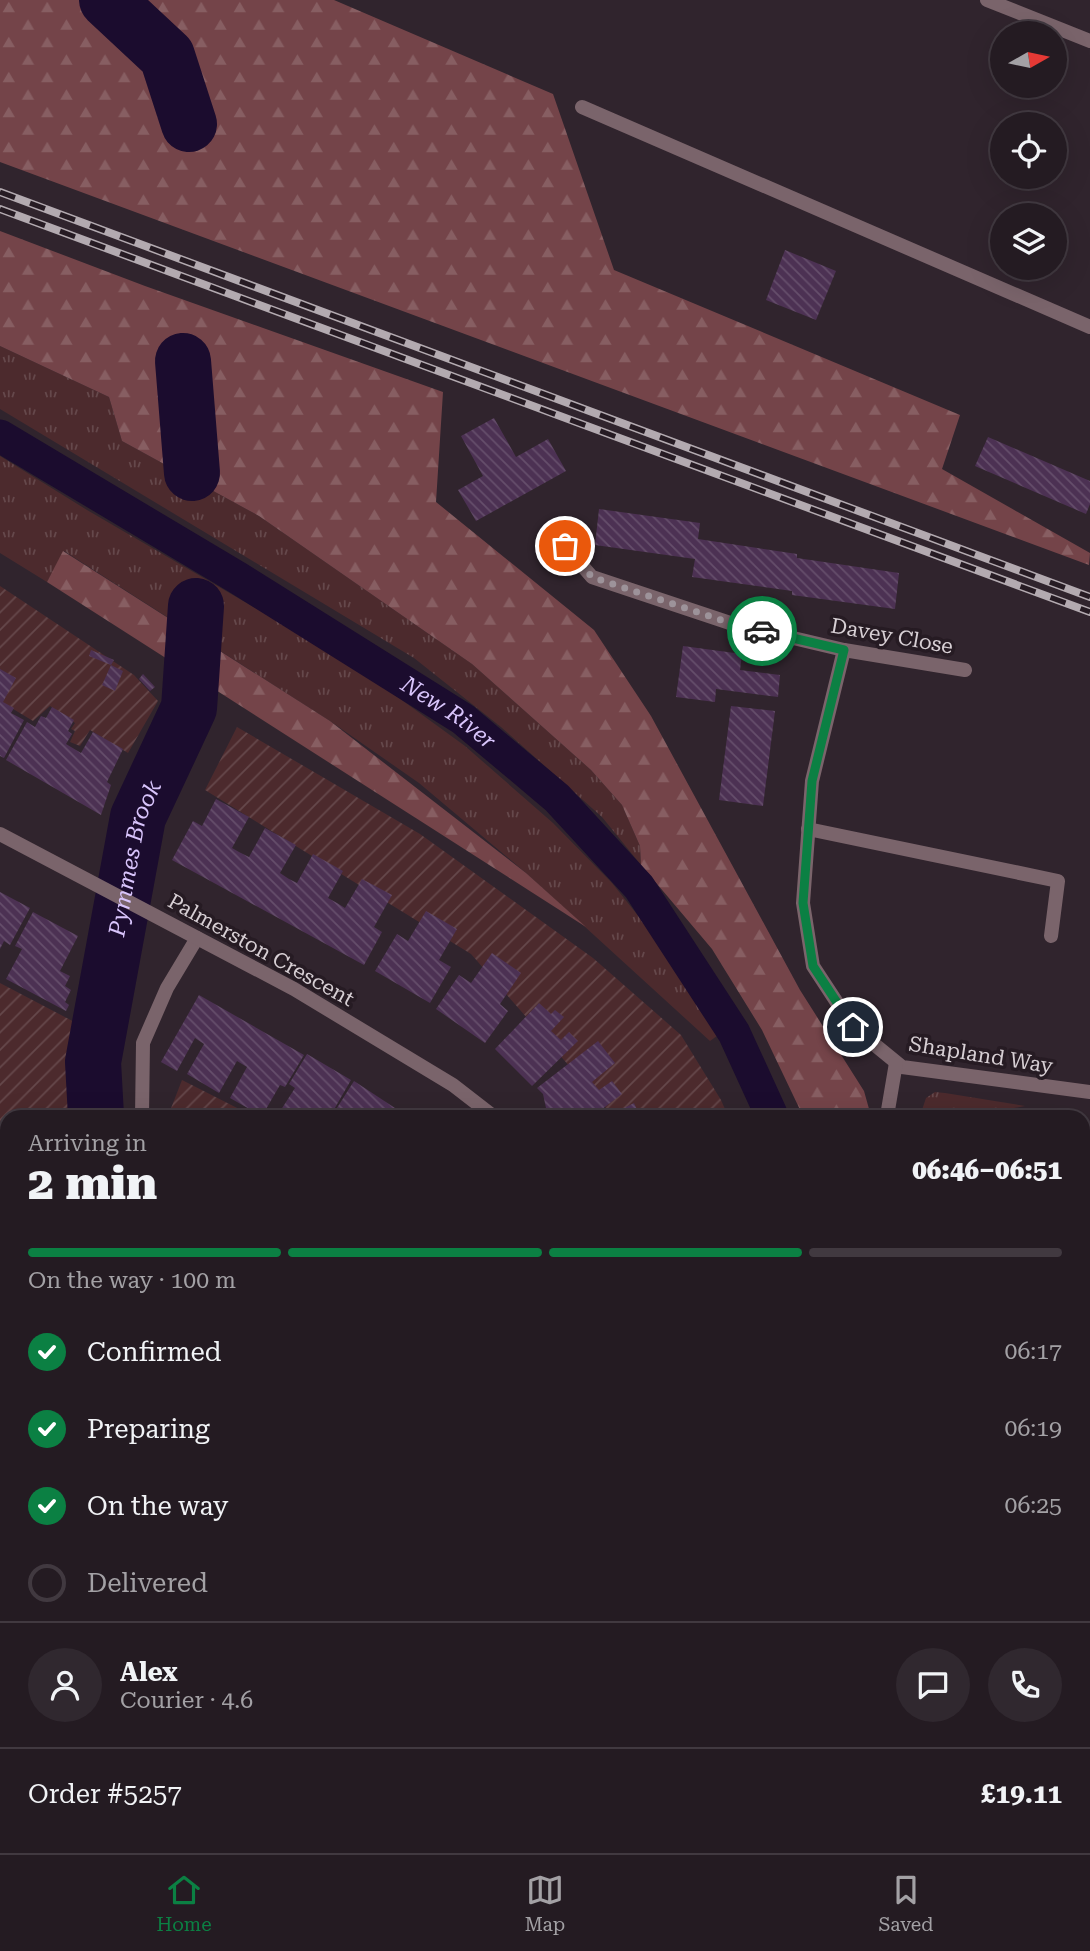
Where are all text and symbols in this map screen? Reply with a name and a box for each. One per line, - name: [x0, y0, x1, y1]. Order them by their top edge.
- north arrow: [990, 21, 1068, 98]
- map controls: [990, 21, 1067, 280]
- button: locate: [990, 112, 1067, 189]
- button: layers: [990, 203, 1067, 280]
- pin: [535, 516, 595, 576]
- icon: bag: [546, 527, 584, 565]
- courier: [727, 596, 797, 666]
- icon: car: [743, 612, 781, 650]
- street label: Davey Close: [829, 613, 955, 659]
- water label: New River: [395, 670, 502, 755]
- water label: Pymmes Brook: [103, 776, 167, 940]
- street label: Palmerston Crescent: [164, 889, 358, 1011]
- pin: [823, 997, 883, 1057]
- icon: home: [834, 1008, 872, 1046]
- street label: Shapland Way: [907, 1032, 1055, 1078]
- text: Arriving in: [28, 1130, 147, 1157]
- text: 06:46–06:51: [912, 1155, 1062, 1185]
- text: 2 min: [28, 1156, 157, 1210]
- text: On the way · 100 m: [28, 1267, 236, 1294]
- icon: check: [28, 1333, 66, 1371]
- text: Confirmed: [87, 1337, 222, 1367]
- text: 06:17: [1005, 1338, 1062, 1365]
- icon: check: [28, 1410, 66, 1448]
- text: Preparing: [87, 1414, 210, 1444]
- text: 06:19: [1005, 1415, 1062, 1442]
- icon: check: [28, 1487, 66, 1525]
- text: On the way: [87, 1491, 228, 1521]
- text: 06:25: [1005, 1492, 1062, 1519]
- text: Delivered: [87, 1568, 208, 1598]
- button: person: [28, 1648, 102, 1722]
- button: chat: [896, 1648, 970, 1722]
- button: phone: [988, 1648, 1062, 1722]
- text: Alex: [120, 1657, 178, 1687]
- text: Courier · 4.6: [120, 1687, 253, 1714]
- text: Order #5257: [28, 1779, 182, 1809]
- text: £19.11: [981, 1779, 1062, 1809]
- tab: Home: [157, 1871, 212, 1936]
- tab: Map: [525, 1871, 565, 1936]
- tab: Saved: [878, 1871, 933, 1936]

